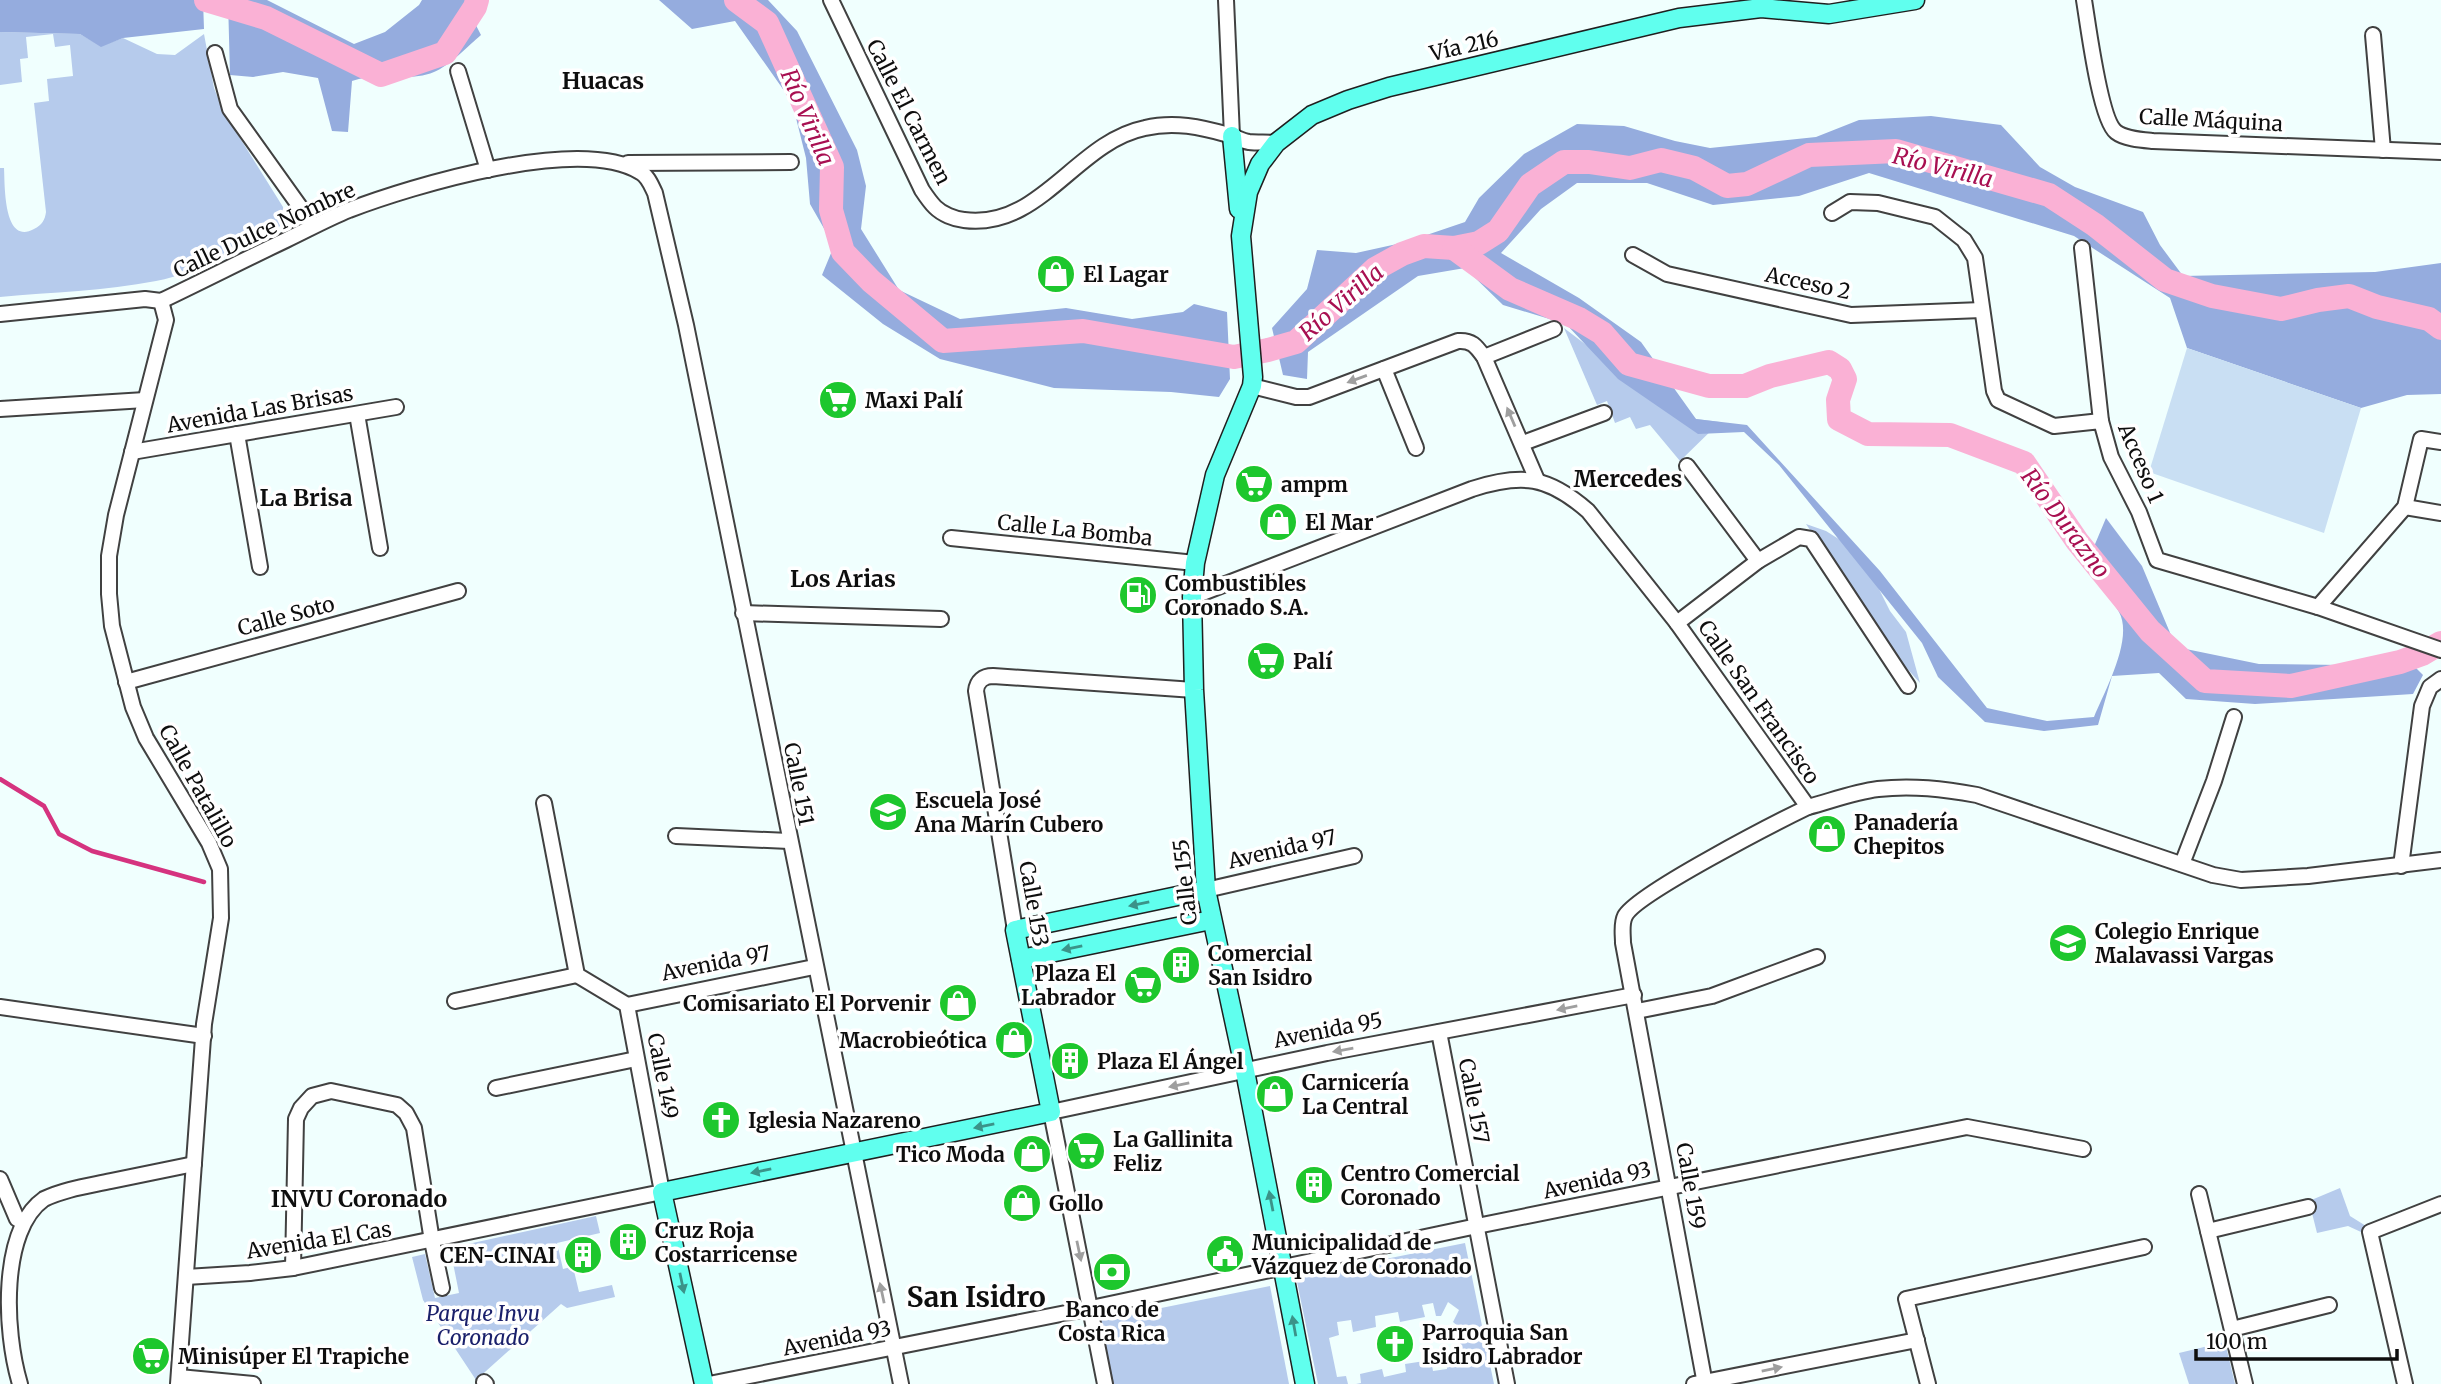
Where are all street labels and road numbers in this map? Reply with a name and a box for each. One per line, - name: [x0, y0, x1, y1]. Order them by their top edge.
- street label: Vía 216: [1426, 25, 1501, 67]
- street label: Calle El Carmen: [861, 35, 957, 189]
- street label: Calle Máquina: [2138, 103, 2284, 137]
- street label: Calle Dulce Nombre: [169, 176, 359, 284]
- street label: Acceso 2: [1762, 261, 1853, 305]
- street label: Avenida Las Brisas: [164, 379, 355, 439]
- street label: Acceso 1: [2112, 418, 2170, 507]
- street label: Calle La Bomba: [996, 508, 1154, 552]
- street label: Calle Soto: [235, 590, 337, 642]
- street label: Calle San Francisco: [1692, 615, 1826, 789]
- street label: Calle Patalillo: [153, 720, 243, 852]
- street label: Calle 151: [778, 740, 820, 828]
- street label: Avenida 97: [1224, 823, 1339, 875]
- street label: Calle 155: [1167, 838, 1203, 926]
- street label: Calle 153: [1013, 859, 1055, 949]
- street label: Avenida 97: [658, 939, 773, 987]
- street label: Avenida 95: [1270, 1006, 1385, 1054]
- street label: Calle 149: [641, 1031, 685, 1121]
- street label: Calle 157: [1453, 1056, 1495, 1146]
- street label: Calle 159: [1670, 1141, 1712, 1231]
- street label: Avenida 93: [1540, 1155, 1653, 1205]
- street label: Avenida El Cas: [244, 1215, 393, 1265]
- street label: Avenida 93: [780, 1314, 893, 1362]

